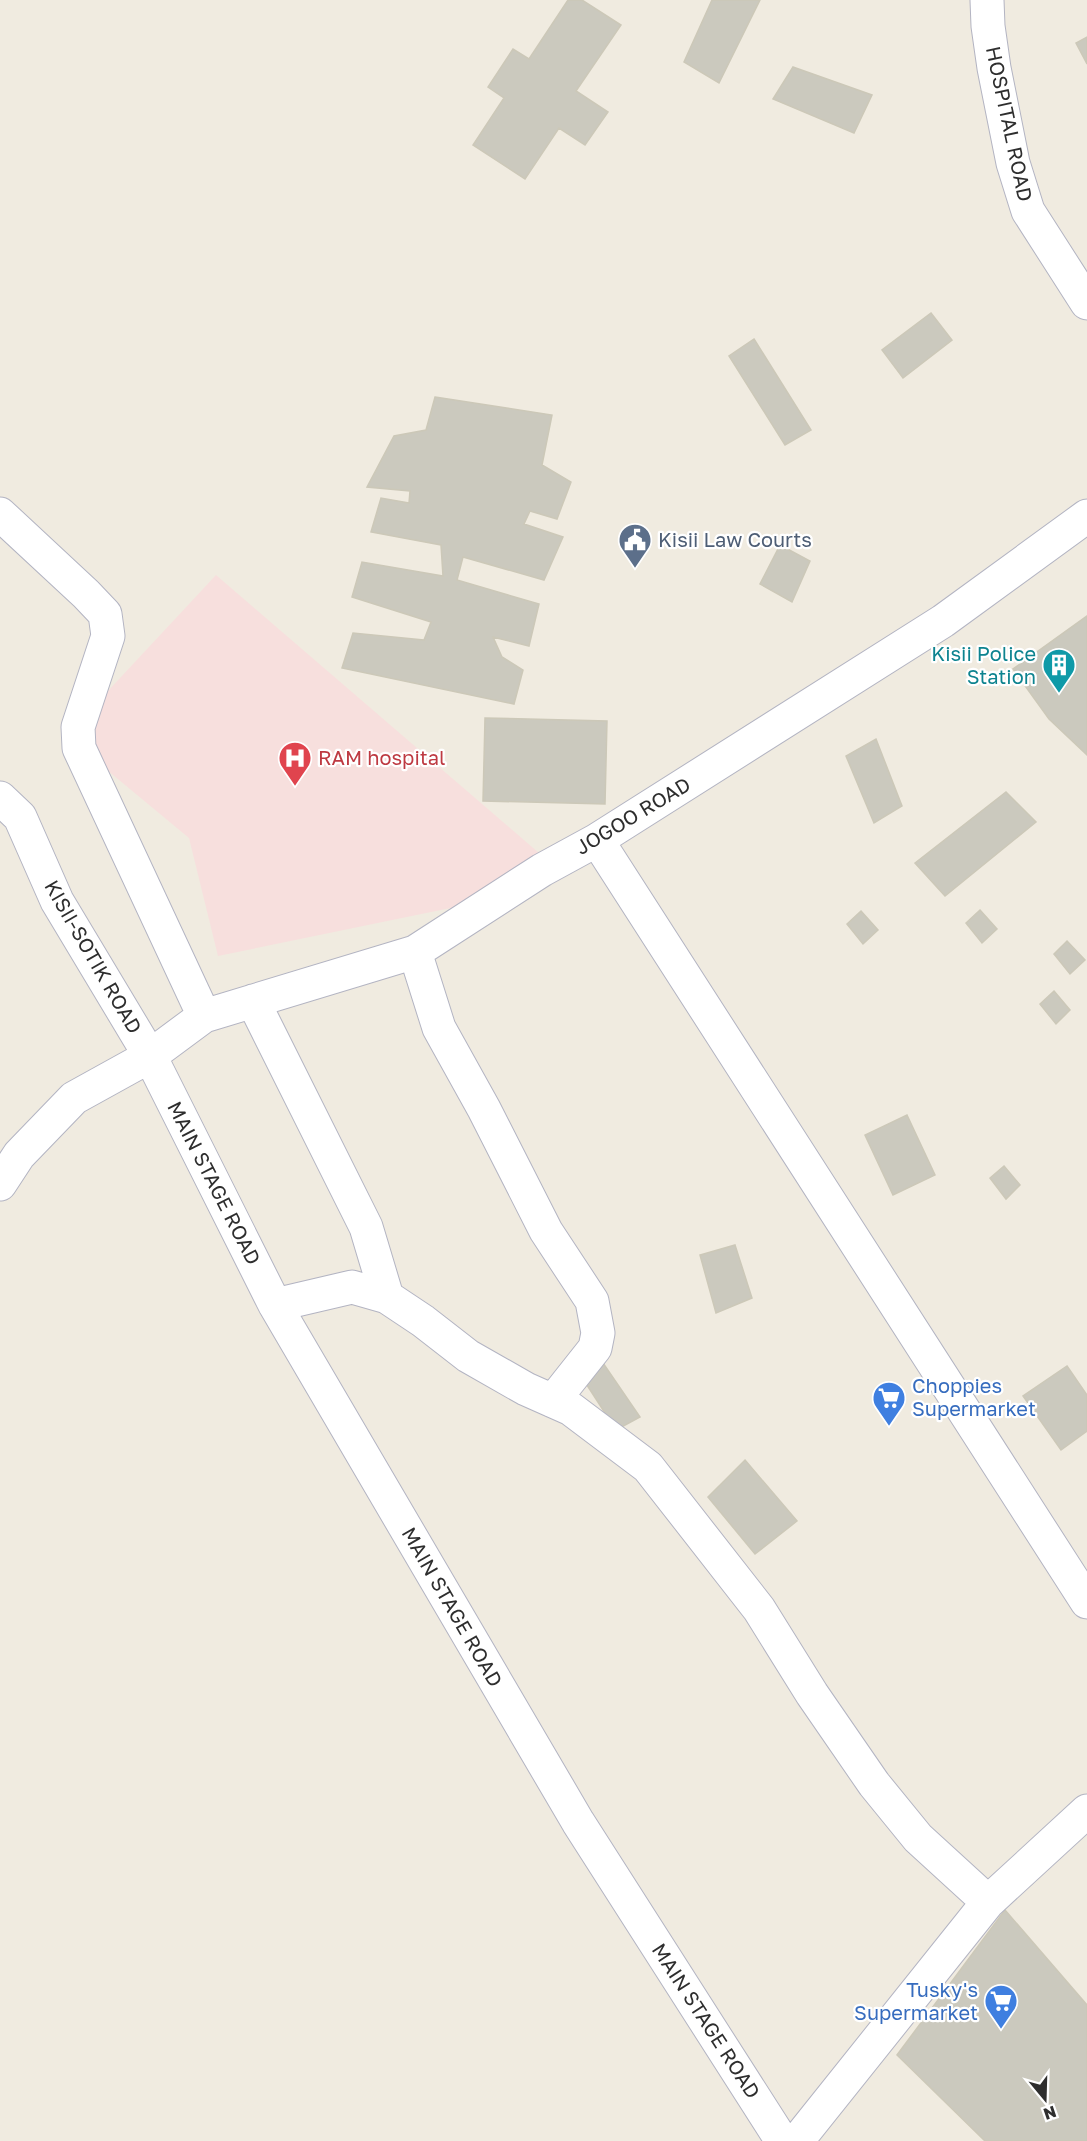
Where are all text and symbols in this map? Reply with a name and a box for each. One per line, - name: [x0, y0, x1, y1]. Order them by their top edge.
- street label: HOSPITAL ROAD: [982, 44, 1038, 204]
- public building icon: Kisii Law Courts: [617, 522, 653, 569]
- place label: Kisii Law Courts: [658, 527, 812, 551]
- place label: Kisii Police Station: [931, 641, 1036, 688]
- building icon: Kisii Police Station: [1041, 647, 1077, 694]
- hospital icon: RAM hospital: [277, 740, 313, 787]
- place label: RAM hospital: [318, 745, 445, 769]
- street label: JOGOO ROAD: [571, 771, 694, 859]
- street label: KISII-SOTIK ROAD: [40, 876, 148, 1037]
- street label: MAIN STAGE ROAD: [163, 1097, 266, 1268]
- place label: Choppies Supermarket: [912, 1373, 1036, 1420]
- supermarket icon: Choppies Supermarket: [871, 1380, 907, 1427]
- street label: MAIN STAGE ROAD: [397, 1522, 508, 1691]
- street label: MAIN STAGE ROAD: [648, 1938, 766, 2103]
- place label: Tusky's Supermarket: [854, 1977, 978, 2024]
- supermarket icon: Tusky's Supermarket: [983, 1983, 1019, 2030]
- north arrow: [1015, 2069, 1075, 2129]
- text: N: [1041, 2102, 1059, 2125]

